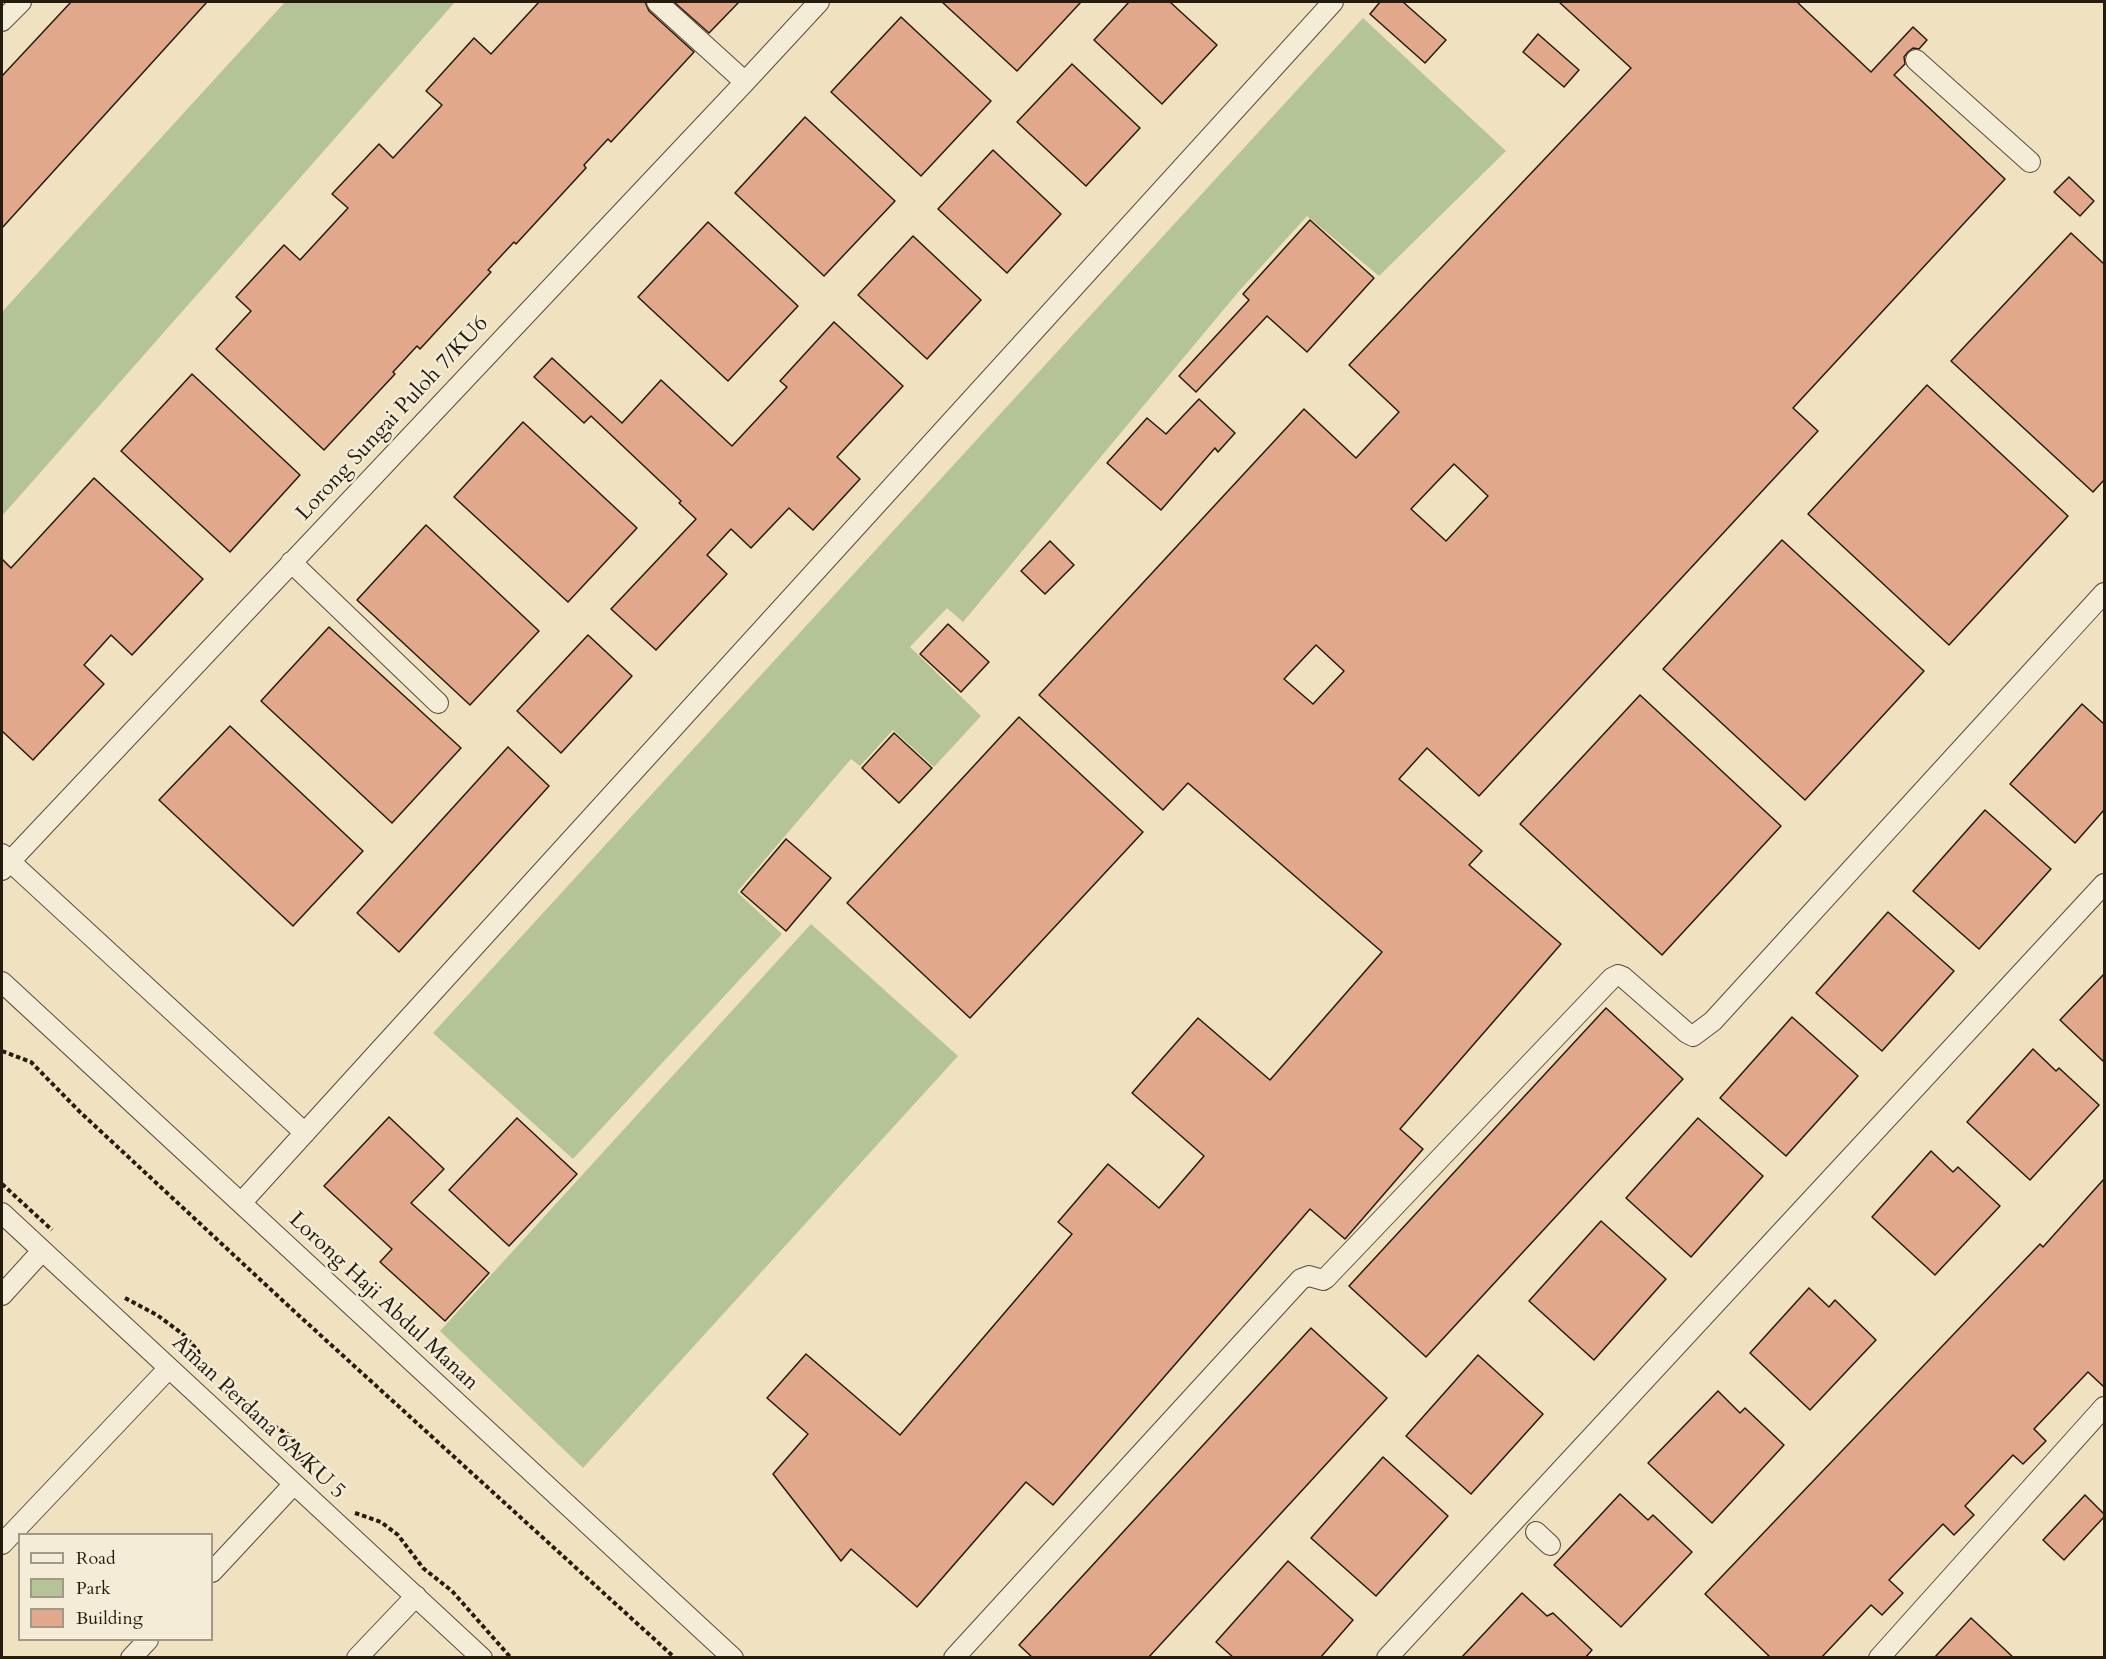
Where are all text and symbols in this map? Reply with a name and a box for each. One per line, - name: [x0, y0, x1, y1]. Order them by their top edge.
- street label: Lorong Sungai Puloh 7/KU6: [291, 311, 495, 527]
- street label: Lorong Haji Abdul Manan: [283, 1207, 483, 1397]
- street label: Aman Perdana 6A/KU 5: [166, 1331, 350, 1505]
- legend: [18, 1533, 213, 1641]
- text: Road: [76, 1546, 116, 1571]
- text: Park: [76, 1576, 111, 1601]
- text: Building: [76, 1606, 143, 1631]

